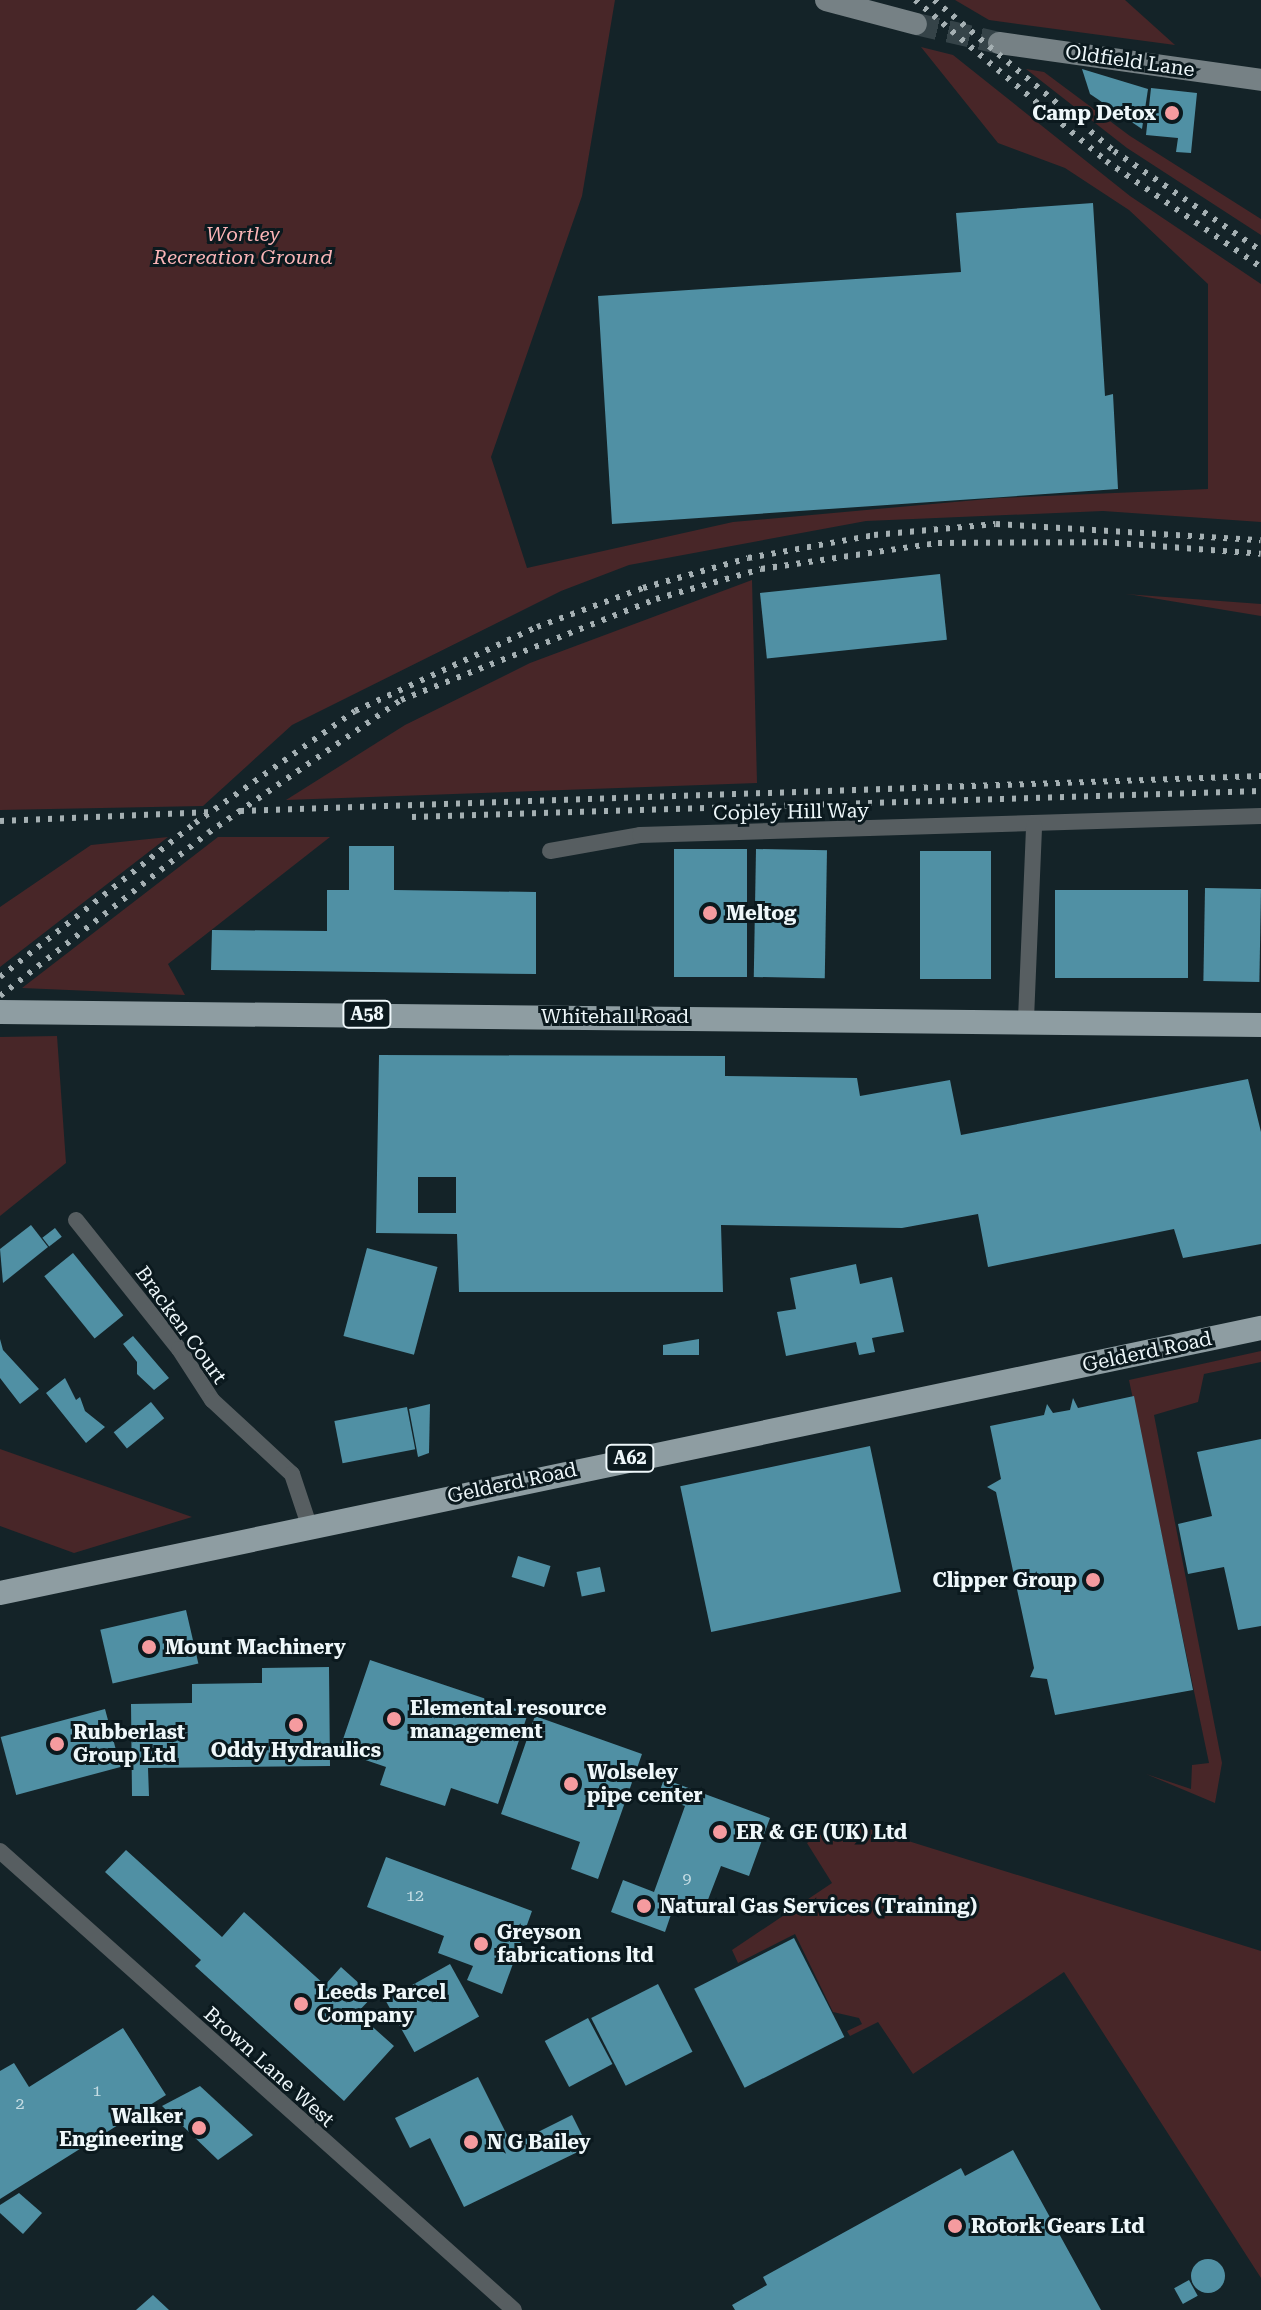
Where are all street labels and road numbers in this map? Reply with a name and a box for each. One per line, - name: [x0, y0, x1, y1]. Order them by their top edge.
- street label: Oldfield Lane: [1064, 40, 1196, 82]
- street label: Copley Hill Way: [713, 799, 869, 825]
- road number: A58: [341, 1000, 393, 1028]
- street label: Whitehall Road: [541, 1004, 689, 1028]
- street label: Bracken Court: [130, 1262, 232, 1388]
- street label: Gelderd Road: [1080, 1327, 1214, 1377]
- road number: A62: [604, 1444, 656, 1472]
- street label: Gelderd Road: [445, 1458, 579, 1508]
- street label: Brown Lane West: [199, 2002, 339, 2132]

